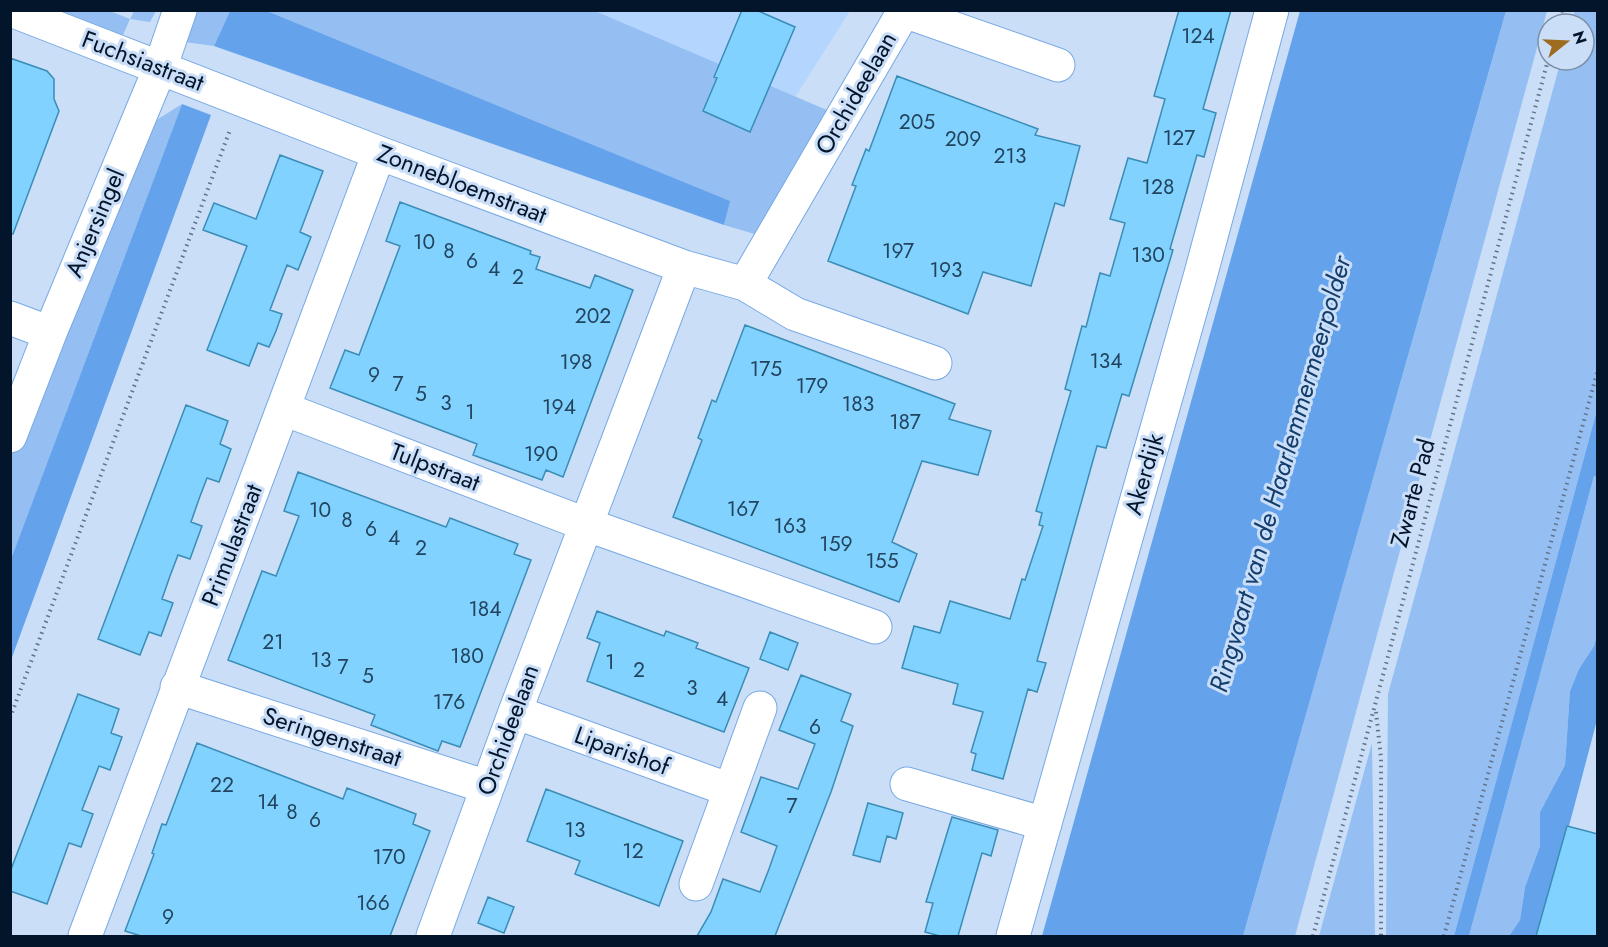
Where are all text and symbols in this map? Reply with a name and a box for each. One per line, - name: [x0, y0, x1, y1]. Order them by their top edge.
- north arrow: [1536, 12, 1596, 72]
- street label: Fuchsiastraat: [77, 21, 209, 100]
- house number: 124: [1181, 21, 1215, 51]
- street label: Orchideelaan: [806, 25, 905, 161]
- text: N: [1567, 28, 1593, 47]
- house number: 205: [899, 107, 935, 137]
- house number: 127: [1163, 123, 1195, 153]
- house number: 209: [945, 124, 981, 154]
- street label: Zonnebloemstraat: [372, 135, 552, 232]
- house number: 213: [994, 141, 1026, 171]
- street label: Anjersingel: [56, 163, 133, 283]
- house number: 128: [1142, 172, 1174, 202]
- house number: 10: [413, 227, 435, 257]
- house number: 8: [443, 236, 455, 266]
- house number: 197: [882, 236, 914, 266]
- house number: 130: [1131, 240, 1165, 270]
- house number: 6: [466, 246, 478, 276]
- water label: Ringvaart van de Haarlemmermeerpolder: [1199, 250, 1361, 697]
- house number: 4: [488, 254, 500, 284]
- house number: 193: [929, 255, 963, 285]
- house number: 2: [512, 262, 524, 292]
- house number: 202: [575, 301, 611, 331]
- house number: 134: [1089, 346, 1123, 376]
- house number: 198: [559, 347, 593, 377]
- house number: 175: [750, 354, 782, 384]
- house number: 9: [368, 360, 380, 390]
- house number: 7: [392, 369, 404, 399]
- house number: 179: [796, 371, 828, 401]
- house number: 5: [415, 379, 427, 409]
- house number: 3: [440, 388, 452, 418]
- house number: 183: [842, 389, 874, 419]
- house number: 194: [542, 392, 576, 422]
- house number: 1: [465, 397, 475, 427]
- house number: 187: [889, 407, 921, 437]
- street label: Akerdijk: [1115, 429, 1172, 519]
- street label: Tulpstraat: [385, 433, 485, 500]
- street label: Zwarte Pad: [1381, 435, 1444, 551]
- house number: 190: [524, 439, 558, 469]
- street label: Primulastraat: [192, 479, 271, 611]
- house number: 167: [727, 494, 759, 524]
- house number: 10: [309, 495, 331, 525]
- house number: 8: [341, 505, 353, 535]
- house number: 163: [773, 511, 807, 541]
- house number: 6: [365, 514, 377, 544]
- house number: 4: [388, 523, 400, 553]
- house number: 159: [819, 529, 853, 559]
- house number: 2: [415, 533, 427, 563]
- house number: 155: [865, 546, 899, 576]
- house number: 184: [468, 594, 502, 624]
- house number: 21: [262, 627, 284, 657]
- house number: 180: [450, 641, 484, 671]
- house number: 13: [311, 645, 331, 675]
- house number: 1: [605, 647, 615, 677]
- house number: 7: [337, 652, 349, 682]
- house number: 2: [633, 655, 645, 685]
- street label: Orchideelaan: [468, 660, 547, 800]
- house number: 5: [362, 661, 374, 691]
- house number: 3: [686, 673, 698, 703]
- house number: 4: [716, 684, 728, 714]
- house number: 176: [433, 687, 465, 717]
- street label: Seringenstraat: [258, 698, 406, 775]
- house number: 6: [809, 712, 821, 742]
- street label: Liparishof: [570, 717, 676, 784]
- house number: 22: [210, 770, 234, 800]
- house number: 14: [257, 787, 279, 817]
- house number: 7: [786, 791, 798, 821]
- house number: 8: [286, 797, 298, 827]
- house number: 6: [309, 805, 321, 835]
- house number: 13: [565, 815, 585, 845]
- house number: 12: [622, 836, 644, 866]
- house number: 170: [372, 842, 406, 872]
- house number: 166: [356, 888, 390, 918]
- house number: 9: [162, 902, 174, 932]

